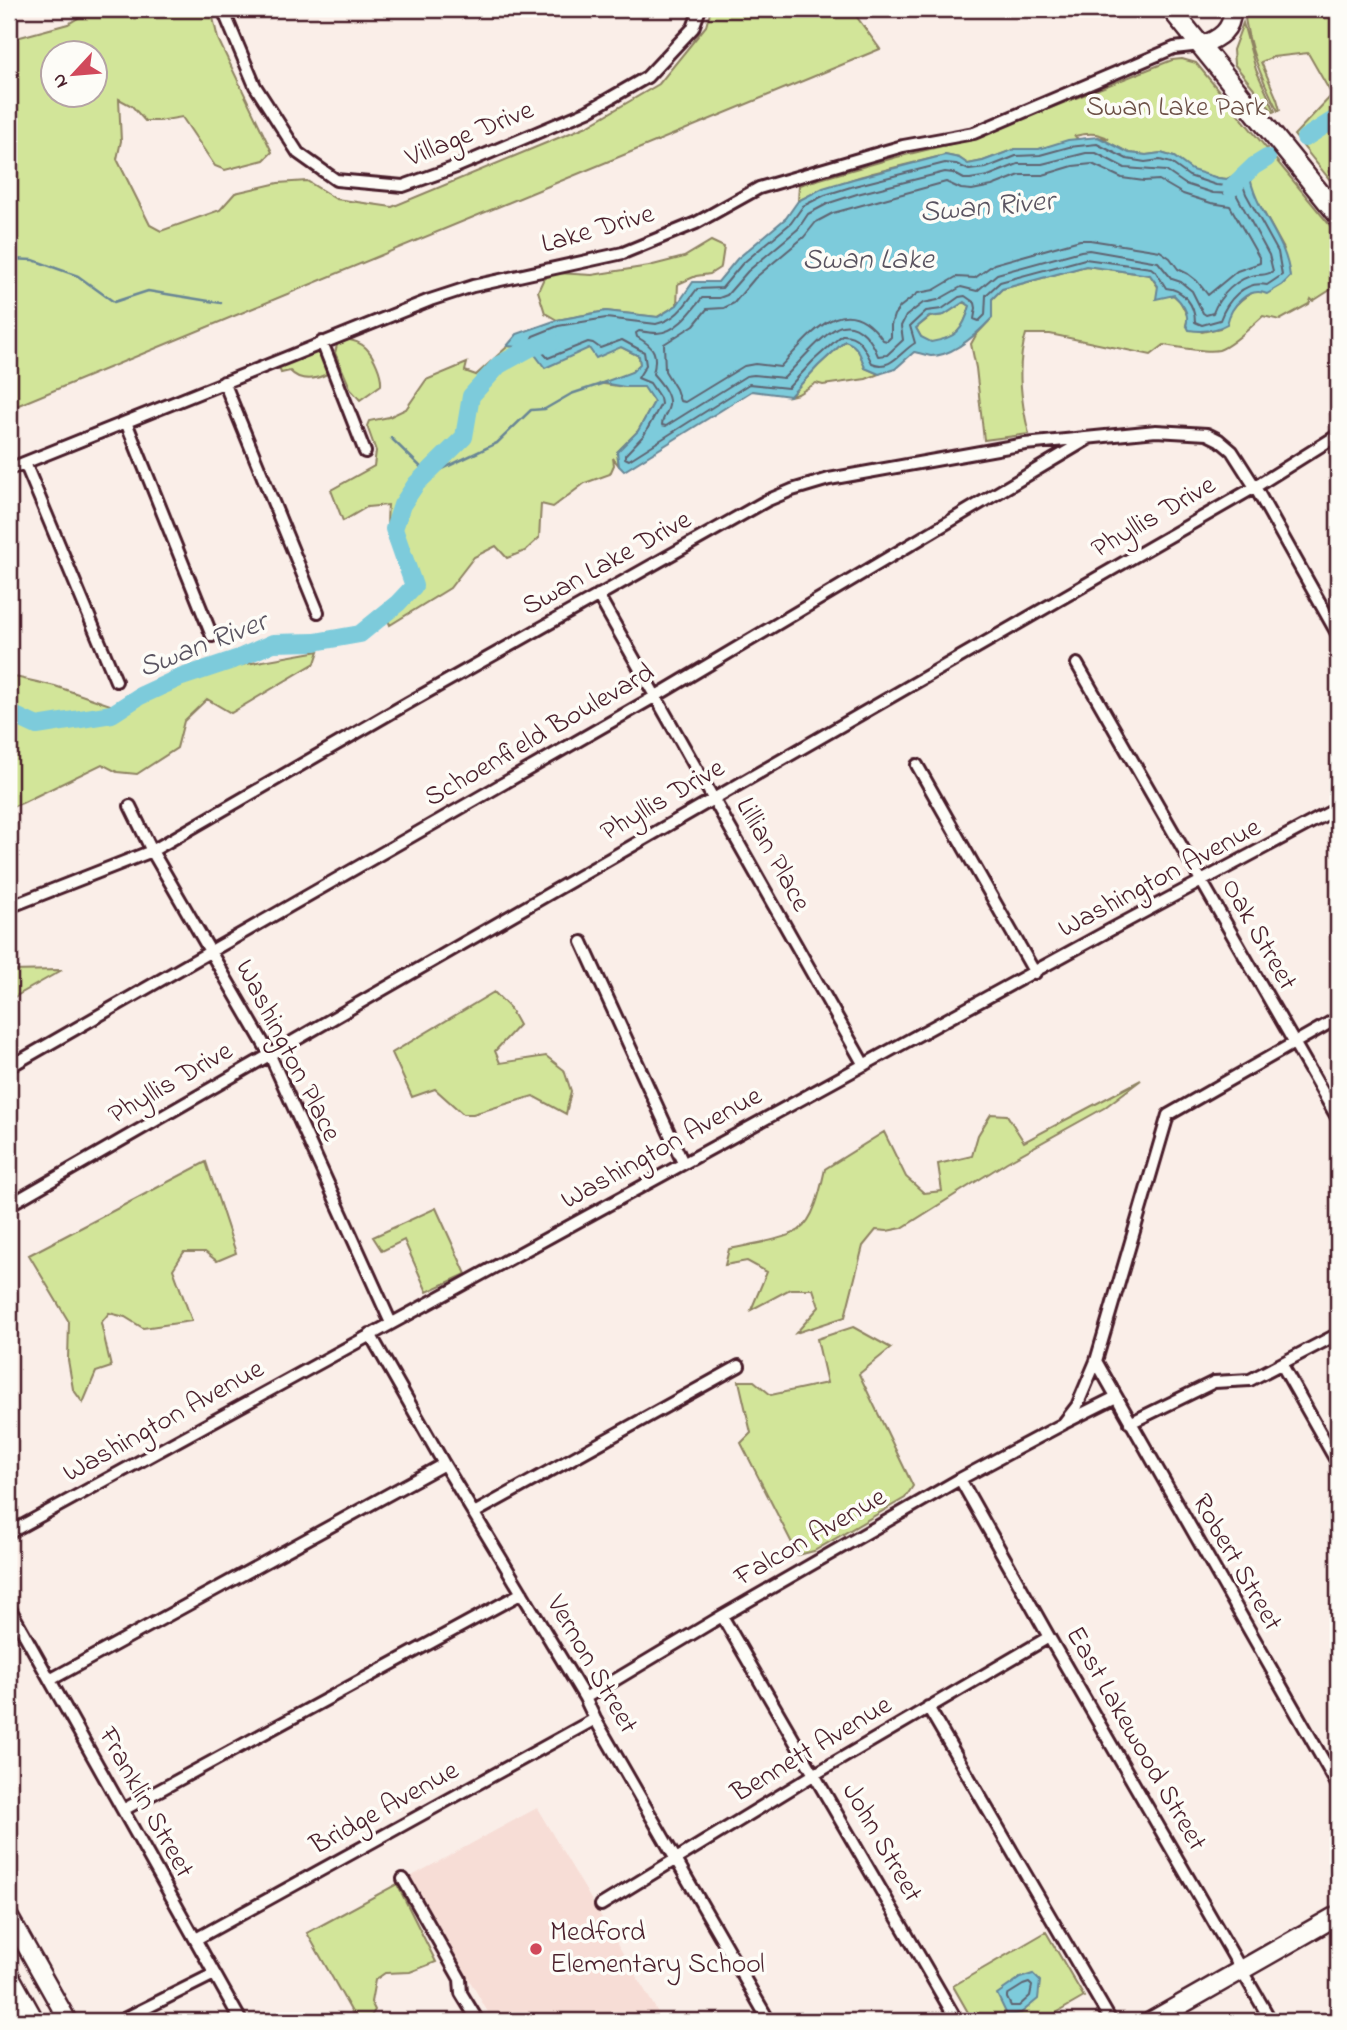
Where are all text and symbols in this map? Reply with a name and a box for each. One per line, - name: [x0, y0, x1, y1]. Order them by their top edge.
- north arrow: [38, 38, 108, 108]
- text: N: [46, 69, 76, 92]
- park label: Swan Lake Park: [1086, 88, 1267, 129]
- street label: Village Drive: [399, 91, 541, 180]
- water label: Swan River: [918, 180, 1060, 236]
- street label: Lake Drive: [537, 194, 660, 266]
- water label: Swan Lake: [802, 239, 935, 283]
- street label: Phyllis Drive: [1084, 466, 1224, 570]
- street label: Swan Lake Drive: [515, 500, 700, 628]
- water label: Swan River: [132, 600, 277, 691]
- street label: Schoenfield Boulevard: [417, 653, 663, 819]
- street label: Phyllis Drive: [593, 749, 733, 853]
- street label: Lillian Place: [724, 790, 820, 920]
- street label: Washington Avenue: [1051, 808, 1269, 950]
- street label: Oak Street: [1209, 871, 1307, 999]
- street label: Washington Place: [223, 953, 351, 1150]
- street label: Phyllis Drive: [101, 1032, 241, 1136]
- street label: Washington Avenue: [554, 1076, 770, 1221]
- street label: Washington Avenue: [56, 1349, 272, 1494]
- street label: Falcon Avenue: [726, 1478, 895, 1599]
- street label: Robert Street: [1180, 1487, 1292, 1639]
- street label: Vernon Street: [534, 1587, 647, 1742]
- street label: East Lakewood Street: [1054, 1619, 1216, 1859]
- street label: Bennett Avenue: [723, 1686, 901, 1815]
- street label: Franklin Street: [86, 1719, 203, 1886]
- street label: Bridge Avenue: [302, 1751, 467, 1867]
- street label: John Street: [830, 1776, 932, 1910]
- place label: Medford Elementary School: [550, 1913, 765, 1986]
- marker: Medford Elementary School: [528, 1941, 544, 1957]

